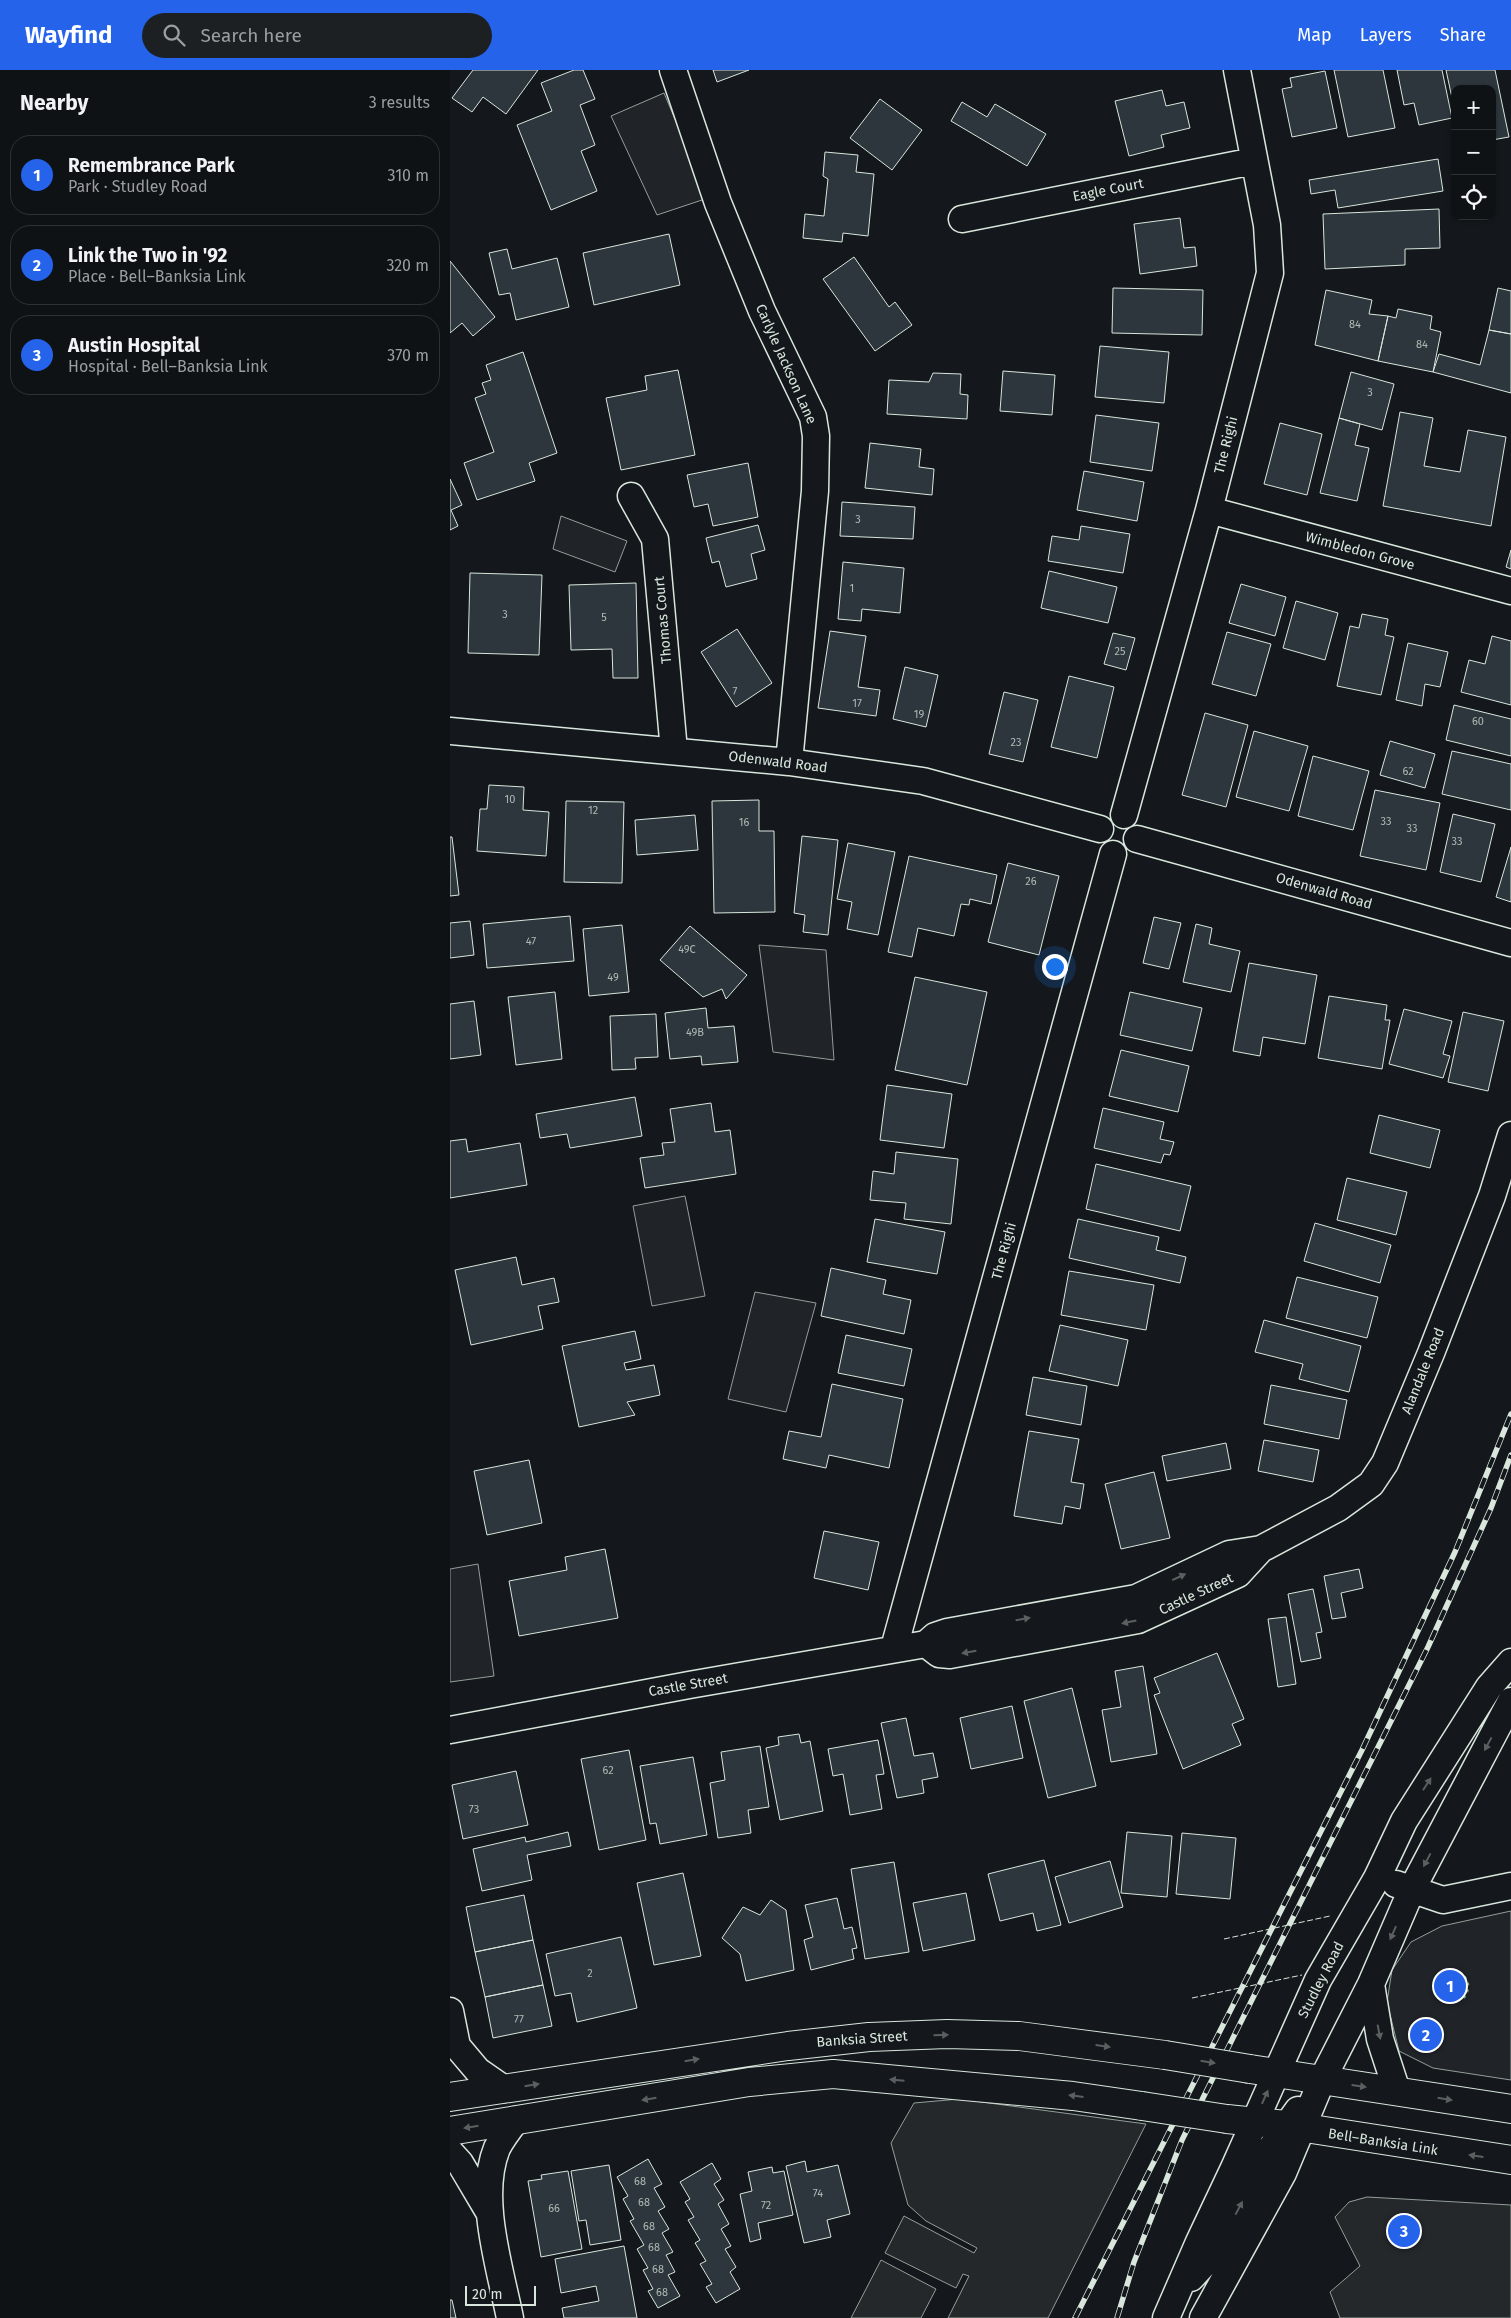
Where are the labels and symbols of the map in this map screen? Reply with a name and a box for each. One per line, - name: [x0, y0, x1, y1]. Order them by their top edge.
- street label: Eagle Court: [1071, 175, 1146, 205]
- street label: Carlyle Jackson Lane: [752, 301, 820, 427]
- house number: 84: [1349, 318, 1361, 331]
- house number: 84: [1416, 338, 1428, 351]
- house number: 3: [1367, 386, 1373, 399]
- street label: The Righi: [1211, 414, 1241, 476]
- house number: 3: [855, 513, 861, 526]
- street label: Wimbledon Grove: [1304, 528, 1416, 574]
- street label: Thomas Court: [651, 575, 675, 664]
- house number: 1: [850, 582, 854, 595]
- house number: 3: [502, 608, 508, 621]
- house number: 5: [601, 611, 607, 624]
- house number: 25: [1115, 645, 1126, 658]
- house number: 7: [733, 685, 738, 698]
- house number: 17: [852, 697, 862, 710]
- house number: 19: [914, 708, 924, 721]
- house number: 60: [1472, 715, 1484, 728]
- house number: 23: [1011, 736, 1021, 749]
- street label: Odenwald Road: [728, 747, 828, 777]
- house number: 62: [1402, 765, 1414, 778]
- house number: 10: [505, 793, 515, 806]
- house number: 12: [588, 804, 598, 817]
- house number: 33: [1381, 815, 1391, 828]
- house number: 16: [739, 816, 749, 829]
- house number: 33: [1407, 822, 1417, 835]
- house number: 33: [1452, 835, 1462, 848]
- street label: Odenwald Road: [1274, 869, 1374, 913]
- house number: 26: [1025, 875, 1037, 888]
- house number: 47: [526, 935, 536, 948]
- house number: 49C: [678, 943, 696, 956]
- your location: [1042, 954, 1068, 980]
- house number: 49: [607, 971, 619, 984]
- house number: 49B: [686, 1026, 704, 1039]
- street label: The Righi: [988, 1220, 1020, 1282]
- street label: Alandale Road: [1398, 1325, 1448, 1417]
- street label: Castle Street: [1156, 1569, 1237, 1619]
- one-way arrow: [1172, 1573, 1186, 1581]
- one-way arrow: [1015, 1614, 1031, 1622]
- one-way arrow: [1121, 1618, 1136, 1626]
- one-way arrow: [960, 1648, 976, 1656]
- street label: Castle Street: [647, 1670, 730, 1700]
- one-way arrow: [1484, 1738, 1493, 1751]
- house number: 62: [602, 1764, 614, 1777]
- one-way arrow: [1422, 1778, 1432, 1791]
- house number: 73: [469, 1803, 479, 1816]
- one-way arrow: [1423, 1853, 1431, 1868]
- one-way arrow: [1388, 1926, 1396, 1940]
- street label: Studley Road: [1294, 1939, 1348, 2021]
- house number: 2: [587, 1967, 593, 1980]
- pin: 1: [1434, 1967, 1466, 2005]
- house number: 77: [514, 2013, 524, 2026]
- pin: 2: [1410, 2016, 1442, 2054]
- one-way arrow: [1375, 2024, 1383, 2040]
- street label: Banksia Street: [816, 2027, 909, 2051]
- one-way arrow: [933, 2030, 949, 2038]
- one-way arrow: [1095, 2043, 1111, 2051]
- one-way arrow: [685, 2056, 701, 2064]
- one-way arrow: [1200, 2059, 1216, 2067]
- one-way arrow: [889, 2076, 905, 2084]
- one-way arrow: [524, 2080, 540, 2088]
- one-way arrow: [1351, 2082, 1367, 2090]
- one-way arrow: [1262, 2090, 1270, 2104]
- one-way arrow: [1068, 2092, 1084, 2100]
- one-way arrow: [641, 2095, 657, 2103]
- one-way arrow: [1437, 2095, 1453, 2103]
- one-way arrow: [463, 2124, 479, 2132]
- street label: Bell–Banksia Link: [1327, 2125, 1440, 2159]
- one-way arrow: [1468, 2151, 1484, 2159]
- house number: 68: [634, 2175, 646, 2188]
- house number: 74: [813, 2187, 823, 2200]
- house number: 68: [638, 2196, 650, 2209]
- house number: 72: [761, 2199, 771, 2212]
- one-way arrow: [1235, 2201, 1243, 2215]
- house number: 66: [548, 2202, 560, 2215]
- pin: 3: [1388, 2212, 1420, 2250]
- house number: 68: [643, 2220, 655, 2233]
- house number: 68: [648, 2241, 660, 2254]
- house number: 68: [652, 2263, 664, 2276]
- scale bar: [465, 2283, 536, 2306]
- house number: 68: [656, 2286, 668, 2299]

